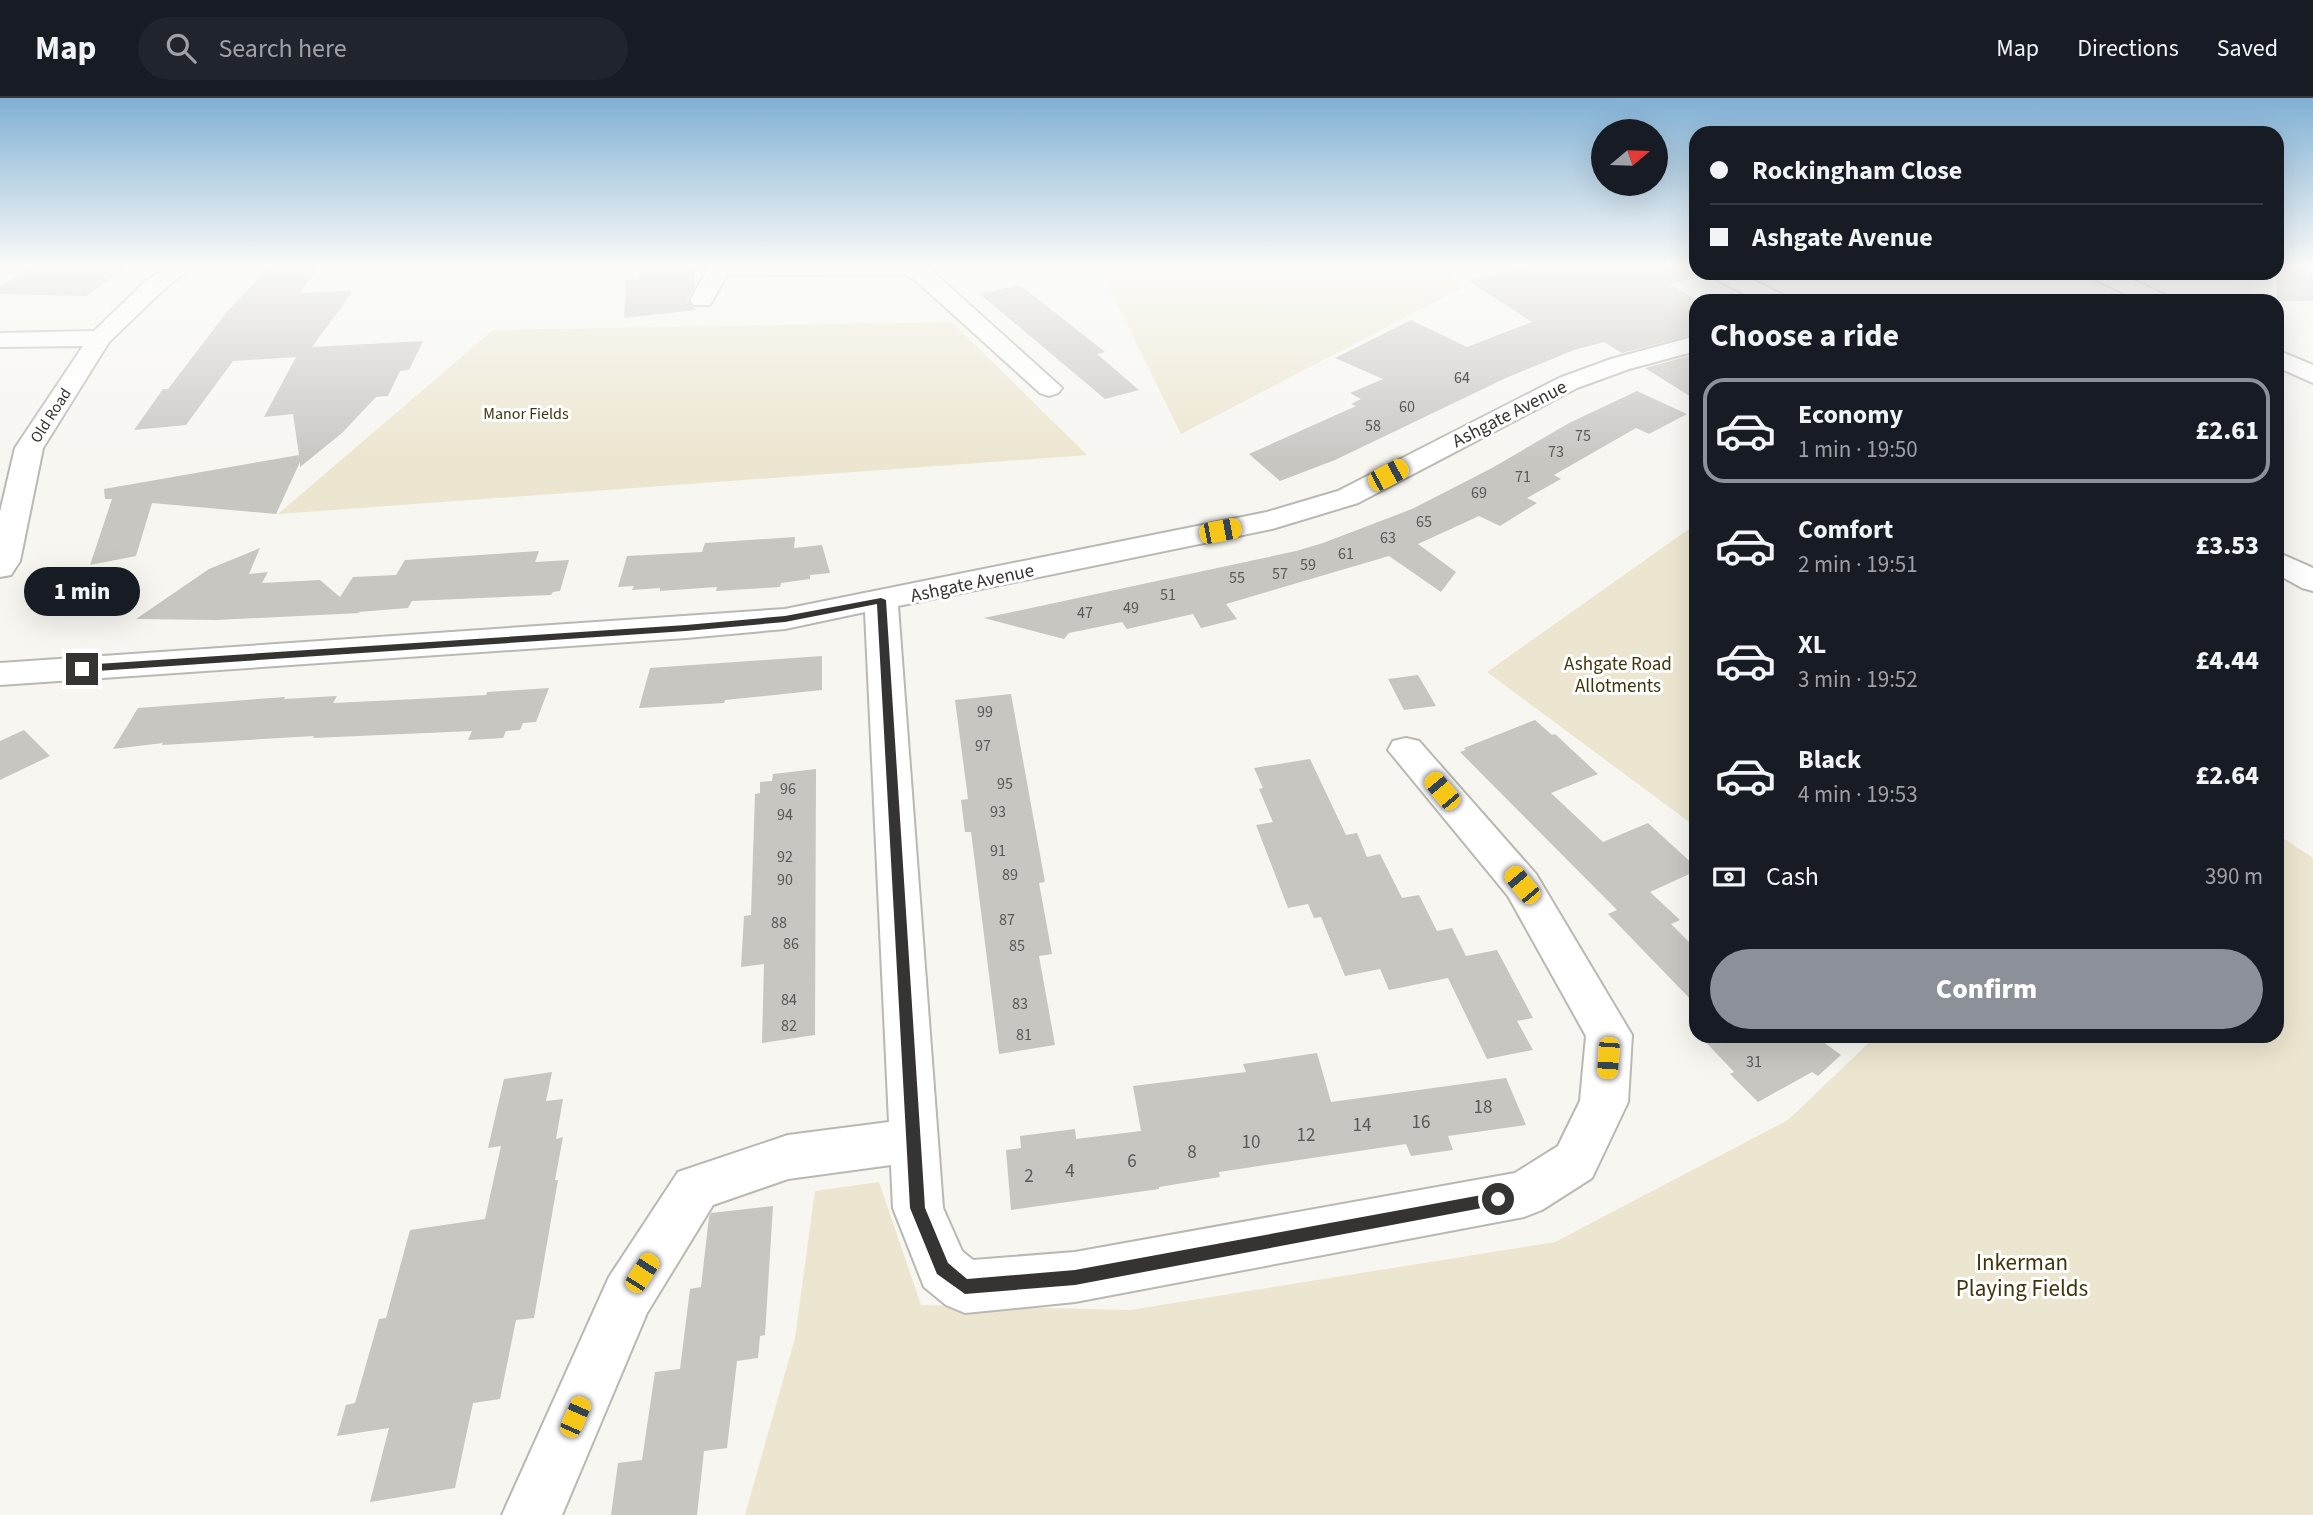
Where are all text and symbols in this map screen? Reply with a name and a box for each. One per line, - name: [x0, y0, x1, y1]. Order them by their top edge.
- search box: [138, 17, 628, 80]
- text: Map: [35, 25, 96, 72]
- icon: search: [162, 29, 200, 67]
- text: Search here: [218, 30, 347, 67]
- text: Map: [1996, 31, 2039, 66]
- text: Directions: [2077, 31, 2179, 66]
- text: Saved: [2217, 31, 2278, 66]
- north arrow: [1591, 119, 1668, 196]
- map controls: [1591, 119, 1668, 196]
- text: Rockingham Close: [1752, 152, 1962, 189]
- text: Ashgate Avenue: [1752, 219, 1933, 256]
- text: Choose a ride: [1710, 313, 1899, 359]
- house number: 64: [1454, 367, 1470, 389]
- street label: Ashgate Avenue: [1448, 374, 1572, 455]
- street label: Old Road: [25, 384, 77, 447]
- house number: 60: [1399, 396, 1415, 418]
- text: Economy: [1798, 396, 1903, 433]
- icon: car: [1714, 399, 1777, 462]
- park label: Manor Fields: [483, 403, 569, 425]
- text: £2.61: [2195, 412, 2259, 449]
- house number: 58: [1365, 415, 1381, 437]
- house number: 75: [1575, 425, 1591, 447]
- text: 1 min · 19:50: [1798, 433, 1918, 466]
- house number: 73: [1548, 441, 1564, 463]
- car: [1365, 456, 1412, 494]
- house number: 71: [1515, 466, 1531, 488]
- house number: 69: [1471, 482, 1487, 504]
- house number: 65: [1416, 511, 1432, 533]
- text: Comfort: [1798, 511, 1893, 548]
- icon: car: [1714, 514, 1777, 577]
- car: [1198, 517, 1243, 545]
- house number: 63: [1380, 527, 1396, 549]
- text: £3.53: [2195, 527, 2259, 564]
- house number: 61: [1338, 543, 1354, 565]
- text: 2 min · 19:51: [1798, 548, 1918, 581]
- house number: 59: [1300, 554, 1316, 576]
- street label: Ashgate Avenue: [908, 557, 1037, 610]
- house number: 57: [1272, 563, 1288, 585]
- house number: 55: [1229, 567, 1245, 589]
- callout: 1 min: [24, 568, 140, 616]
- text: 1 min: [54, 575, 110, 608]
- house number: 51: [1160, 584, 1176, 606]
- house number: 49: [1123, 597, 1139, 619]
- house number: 47: [1077, 602, 1093, 624]
- text: XL: [1798, 626, 1826, 663]
- icon: car: [1714, 629, 1777, 692]
- text: £4.44: [2195, 642, 2259, 679]
- park label: Ashgate Road Allotments: [1564, 651, 1672, 700]
- route end: [66, 653, 98, 685]
- text: 3 min · 19:52: [1798, 663, 1918, 696]
- house number: 99: [977, 701, 993, 723]
- house number: 97: [975, 735, 991, 757]
- text: Black: [1798, 741, 1861, 778]
- icon: car: [1714, 744, 1777, 807]
- text: £2.64: [2195, 757, 2259, 794]
- car: [1421, 768, 1464, 814]
- house number: 95: [997, 773, 1013, 795]
- house number: 96: [780, 778, 796, 800]
- text: 4 min · 19:53: [1798, 778, 1918, 811]
- house number: 93: [990, 801, 1006, 823]
- house number: 94: [777, 804, 793, 826]
- house number: 91: [990, 840, 1006, 862]
- house number: 92: [777, 846, 793, 868]
- icon: cash: [1710, 858, 1748, 896]
- text: Cash: [1766, 858, 1819, 895]
- text: 390 m: [2205, 860, 2263, 893]
- car: [1501, 862, 1544, 908]
- house number: 89: [1002, 864, 1018, 886]
- house number: 90: [777, 869, 793, 891]
- house number: 87: [999, 909, 1015, 931]
- house number: 88: [771, 912, 787, 934]
- house number: 86: [783, 933, 799, 955]
- house number: 85: [1009, 935, 1025, 957]
- button: Confirm: [1710, 949, 2263, 1029]
- house number: 84: [781, 989, 797, 1011]
- house number: 83: [1012, 993, 1028, 1015]
- house number: 82: [781, 1015, 797, 1037]
- house number: 81: [1016, 1024, 1032, 1046]
- car: [1597, 1036, 1620, 1080]
- house number: 31: [1746, 1051, 1762, 1073]
- house number: 18: [1474, 1094, 1492, 1121]
- house number: 16: [1412, 1109, 1430, 1136]
- house number: 14: [1353, 1112, 1371, 1139]
- house number: 12: [1297, 1122, 1315, 1149]
- house number: 10: [1242, 1129, 1260, 1156]
- house number: 8: [1187, 1139, 1197, 1166]
- house number: 6: [1127, 1148, 1137, 1175]
- house number: 4: [1065, 1158, 1075, 1185]
- house number: 2: [1024, 1163, 1034, 1190]
- route start: [1482, 1183, 1514, 1215]
- park label: Inkerman Playing Fields: [1956, 1246, 2088, 1305]
- car: [622, 1250, 663, 1296]
- car: [557, 1394, 594, 1440]

